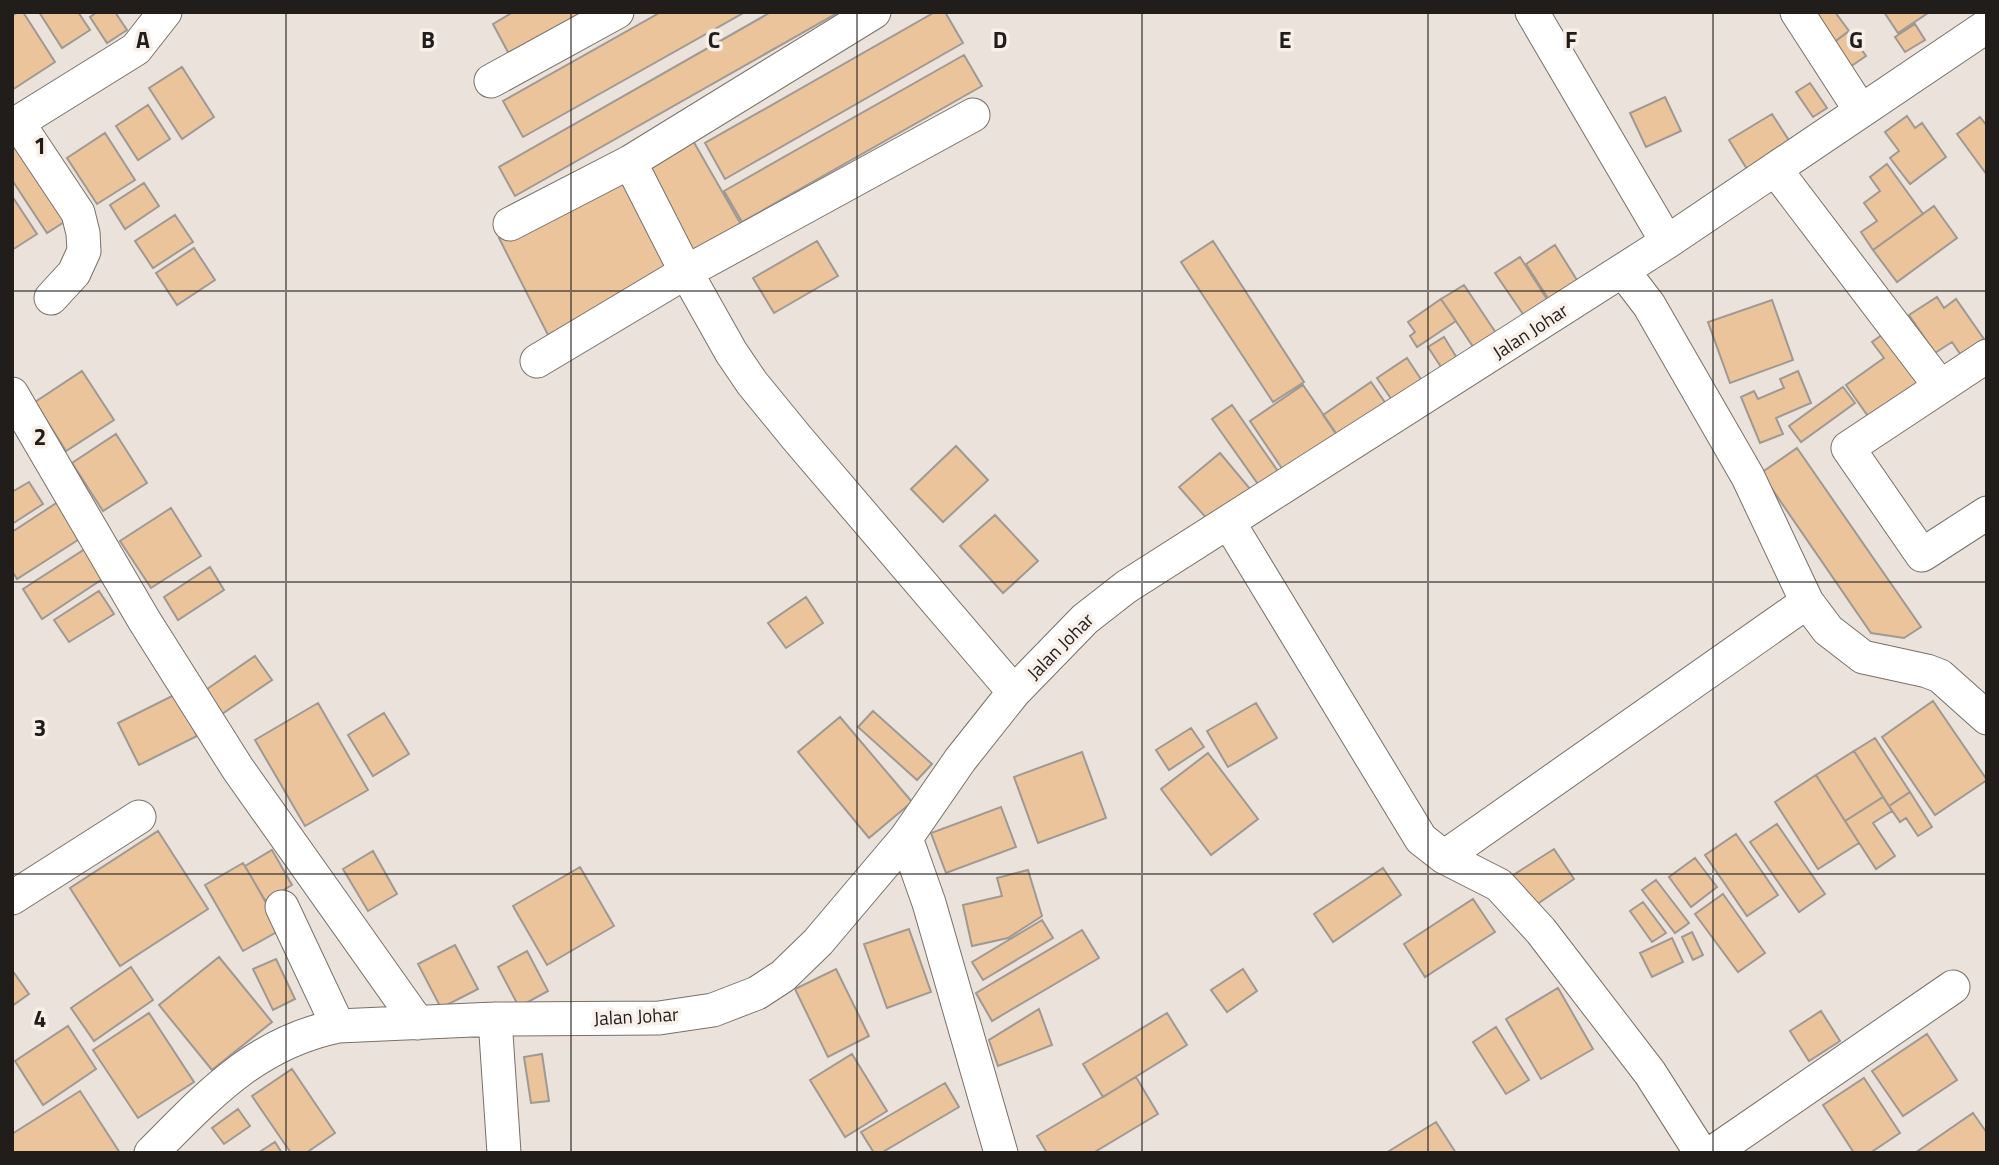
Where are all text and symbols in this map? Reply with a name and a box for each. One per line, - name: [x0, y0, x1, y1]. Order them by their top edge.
- text: A: [136, 22, 150, 57]
- text: B: [421, 22, 435, 57]
- text: C: [708, 22, 720, 57]
- text: D: [993, 22, 1007, 57]
- text: E: [1279, 22, 1291, 57]
- text: F: [1565, 22, 1577, 57]
- text: G: [1849, 22, 1863, 57]
- text: 1: [34, 128, 46, 163]
- street label: Jalan Johar: [1486, 295, 1574, 366]
- text: 2: [34, 419, 46, 454]
- street label: Jalan Johar: [1019, 605, 1100, 686]
- text: 3: [34, 710, 46, 745]
- street label: Jalan Johar: [593, 999, 680, 1032]
- text: 4: [34, 1001, 46, 1036]

